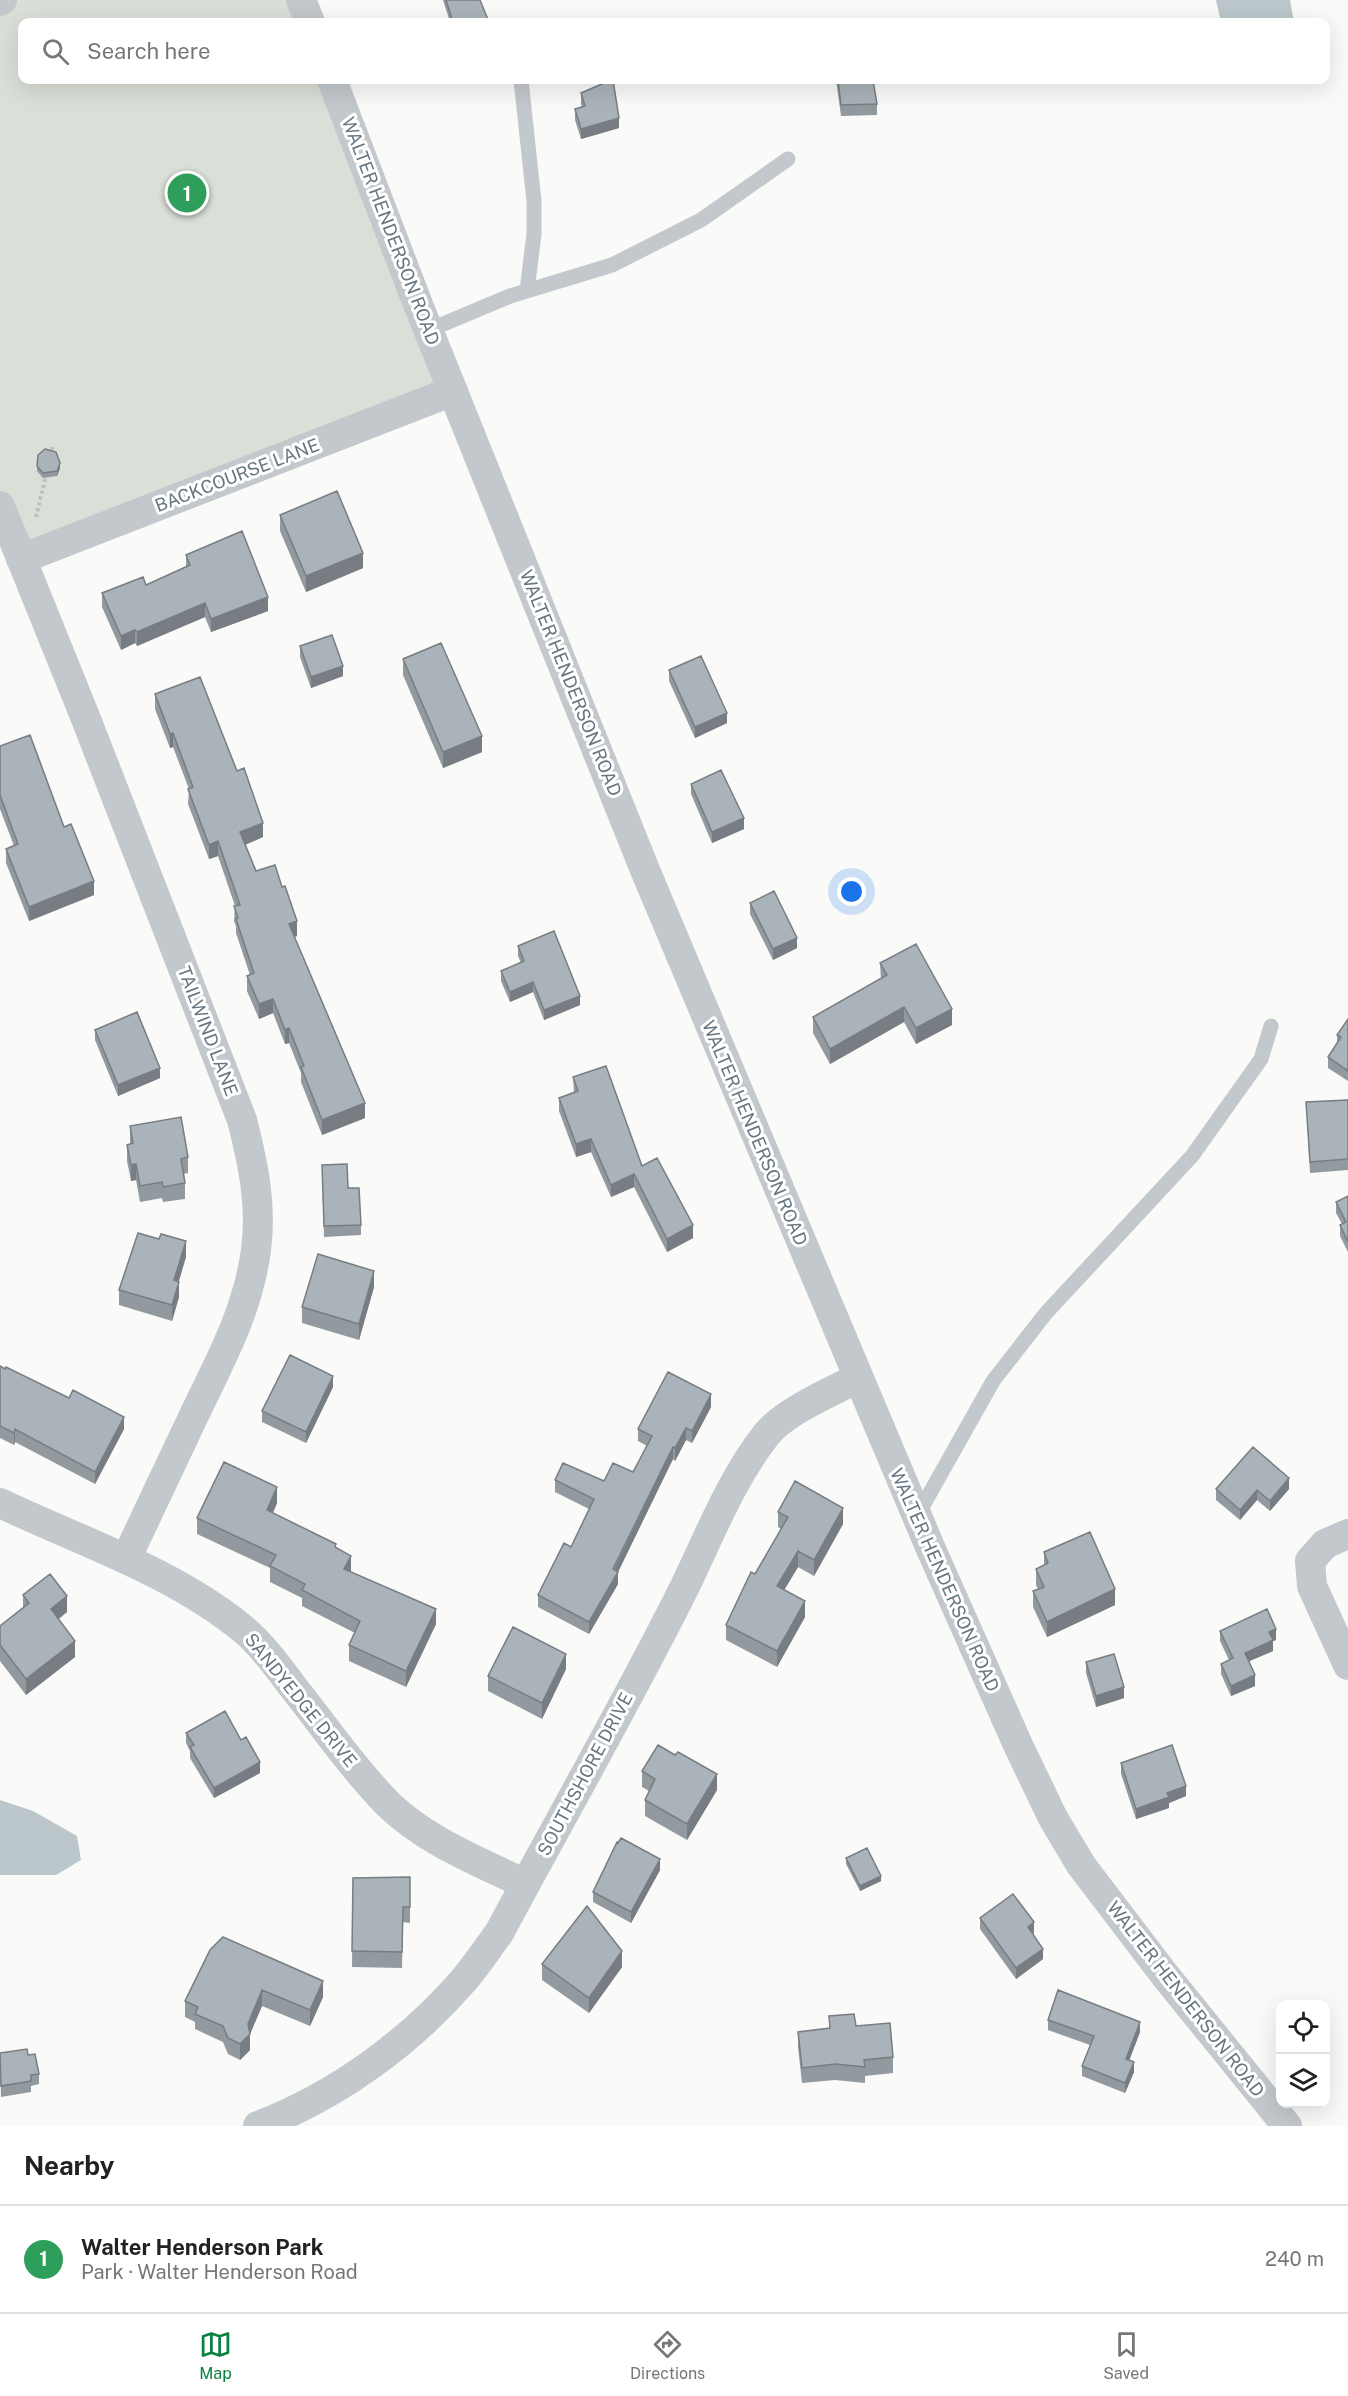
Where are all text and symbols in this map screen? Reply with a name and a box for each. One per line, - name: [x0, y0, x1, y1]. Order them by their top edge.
- search box: [18, 18, 1330, 84]
- icon: search: [39, 35, 72, 68]
- text: Search here: [87, 38, 211, 64]
- street label: WALTER HENDERSON ROAD: [338, 114, 444, 348]
- pin: 1: [168, 170, 207, 216]
- street label: BACKCOURSE LANE: [152, 434, 322, 516]
- street label: WALTER HENDERSON ROAD: [516, 567, 626, 799]
- your location: [837, 877, 866, 906]
- street label: TAILWIND LANE: [174, 963, 242, 1099]
- street label: WALTER HENDERSON ROAD: [698, 1017, 812, 1249]
- street label: WALTER HENDERSON ROAD: [886, 1465, 1004, 1695]
- street label: SANDYEDGE DRIVE: [241, 1629, 361, 1771]
- street label: SOUTHSHORE DRIVE: [533, 1689, 637, 1859]
- street label: WALTER HENDERSON ROAD: [1103, 1897, 1269, 2101]
- map controls: [1276, 2000, 1330, 2108]
- button: locate: [1276, 2000, 1330, 2054]
- button: layers: [1276, 2054, 1330, 2108]
- text: Nearby: [24, 2150, 114, 2181]
- text: Walter Henderson Park: [81, 2234, 324, 2260]
- text: 1: [39, 2247, 48, 2271]
- text: 240 m: [1265, 2247, 1324, 2271]
- text: Park · Walter Henderson Road: [81, 2260, 358, 2284]
- tab: Map: [199, 2328, 232, 2383]
- tab: Directions: [630, 2328, 705, 2383]
- tab: Saved: [1103, 2328, 1149, 2383]

